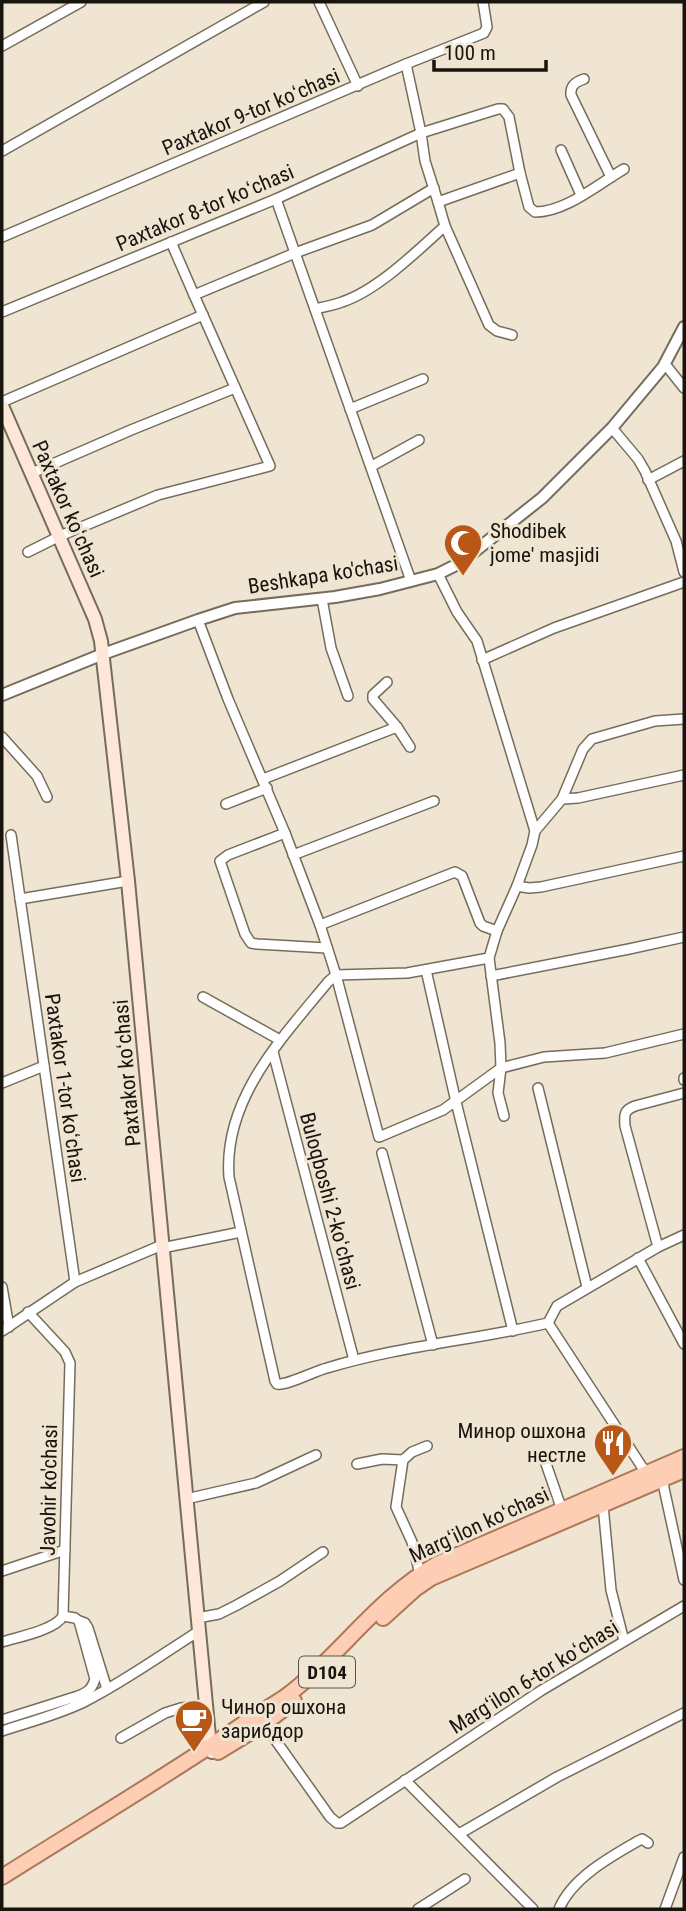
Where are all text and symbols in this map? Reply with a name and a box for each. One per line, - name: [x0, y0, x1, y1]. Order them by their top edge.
- scale bar: [434, 28, 546, 72]
- text: 100 m: [444, 41, 496, 65]
- street label: Paxtakor 9-tor koʻchasi: [159, 64, 343, 160]
- street label: Paxtakor 8-tor koʻchasi: [113, 160, 297, 256]
- street label: Paxtakor koʻchasi: [27, 437, 109, 581]
- place label: Shodibek jome' masjidi: [489, 519, 599, 567]
- mosque icon: Shodibek jome' masjidi: [442, 522, 484, 577]
- street label: Beshkapa ko'chasi: [246, 551, 400, 599]
- street label: Paxtakor 1-tor koʻchasi: [40, 992, 90, 1184]
- street label: Paxtakor koʻchasi: [109, 999, 145, 1147]
- street label: Buloqboshi 2-koʻchasi: [295, 1110, 365, 1292]
- place label: Минор ошхона нестле: [457, 1419, 586, 1467]
- restaurant icon: Минор ошхона нестле: [592, 1422, 634, 1477]
- street label: Javohir ko'chasi: [36, 1424, 62, 1556]
- street label: Margʻilon koʻchasi: [405, 1482, 553, 1568]
- street label: Margʻilon 6-tor koʻchasi: [445, 1615, 623, 1739]
- road number: D104: [299, 1656, 355, 1688]
- place label: Чинор ошхона зарибдор: [221, 1695, 346, 1743]
- cafe icon: Чинор ошхона зарибдор: [173, 1698, 215, 1753]

